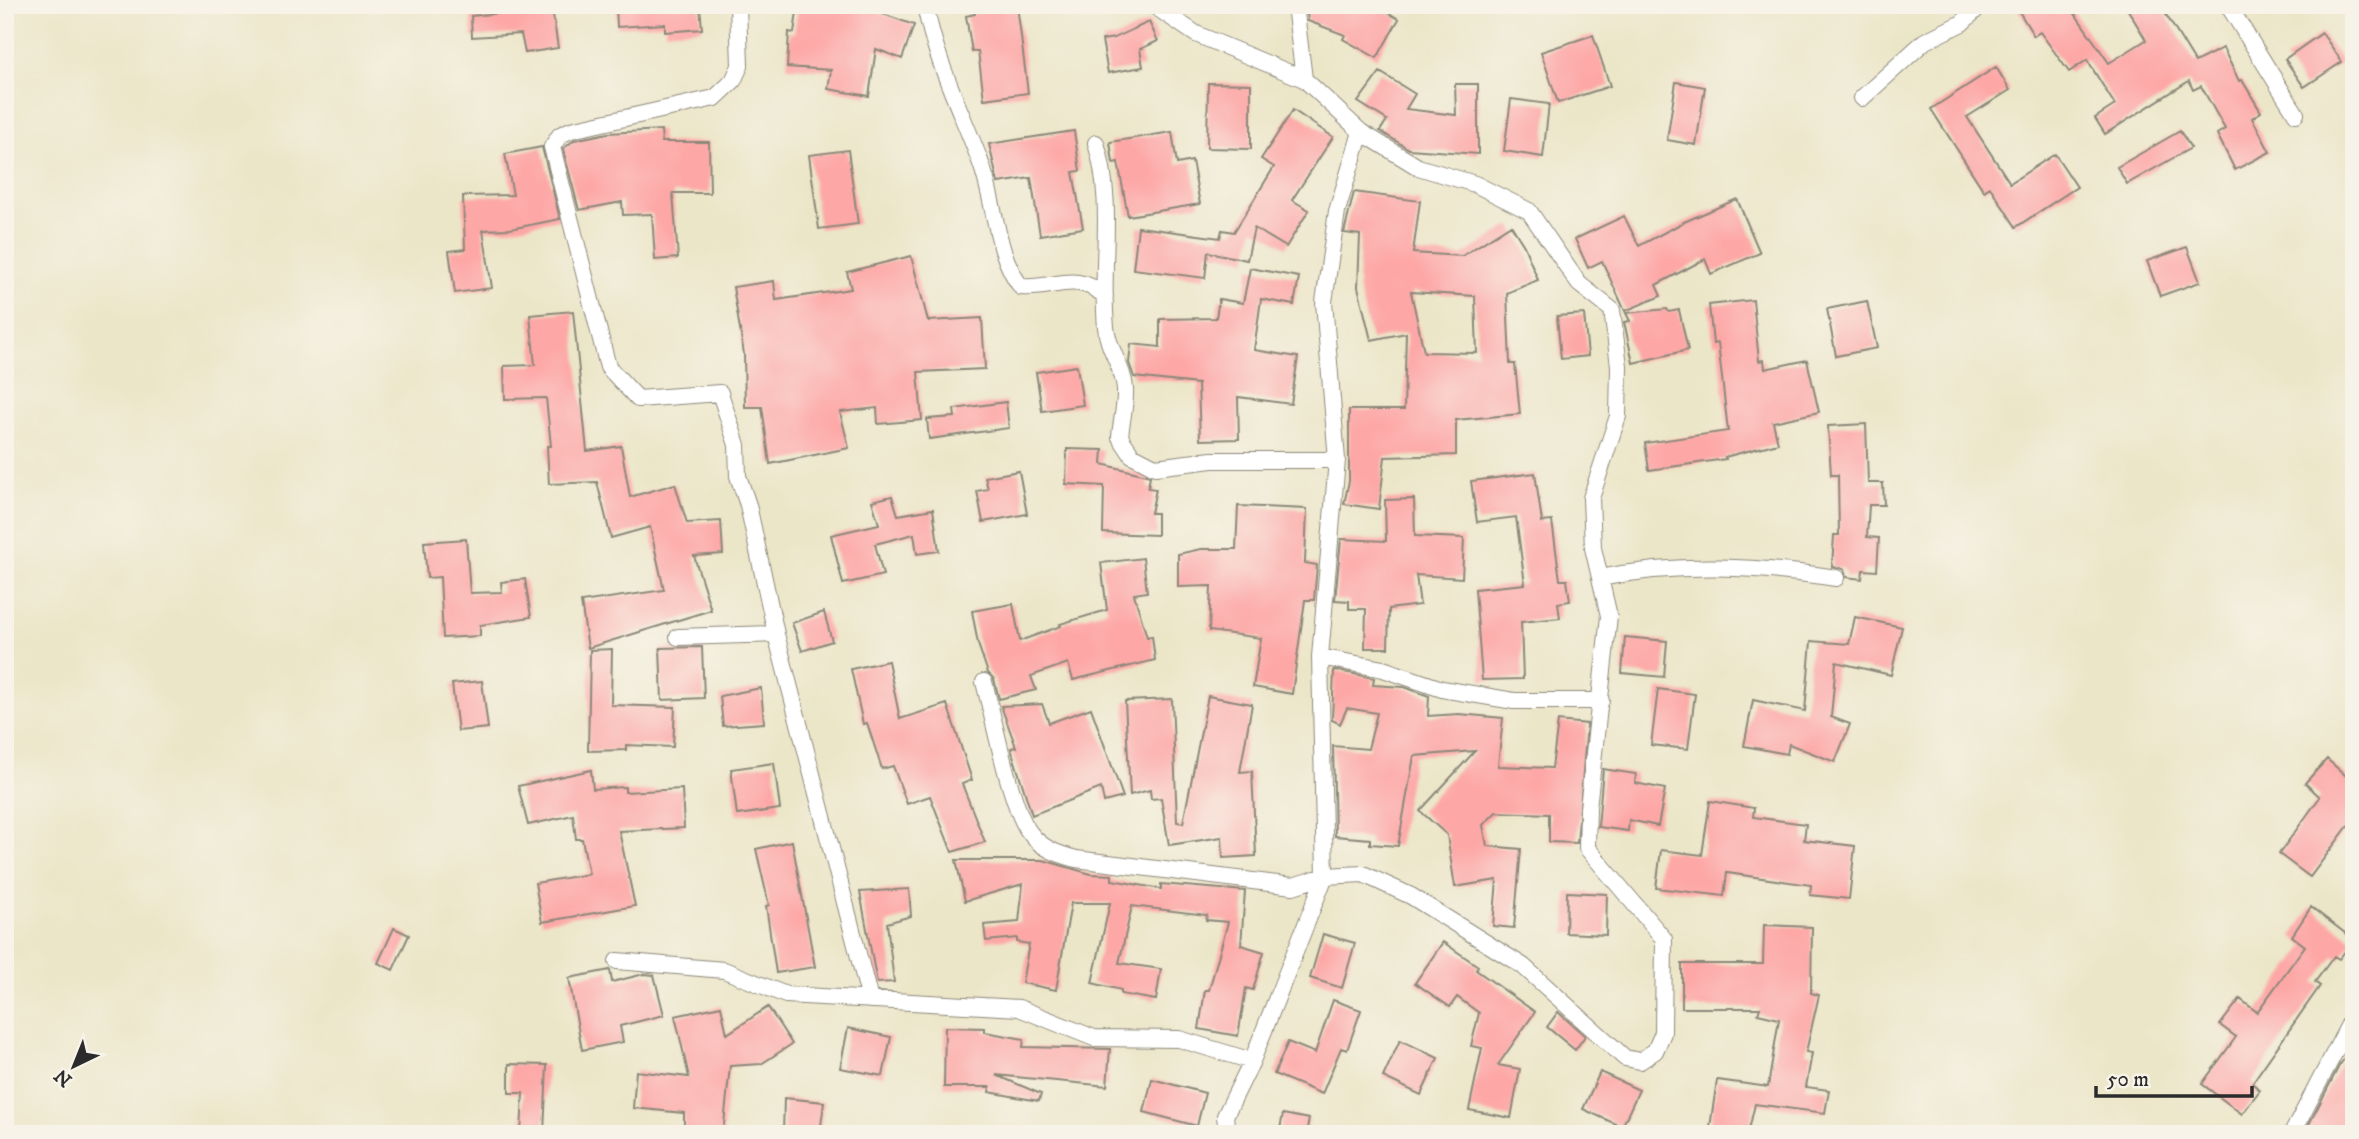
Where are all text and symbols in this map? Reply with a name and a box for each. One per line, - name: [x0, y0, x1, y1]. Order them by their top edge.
- north arrow: [38, 1030, 108, 1100]
- scale bar: [2096, 1055, 2252, 1099]
- text: N: [50, 1063, 77, 1091]
- text: 50 m: [2107, 1067, 2149, 1093]

